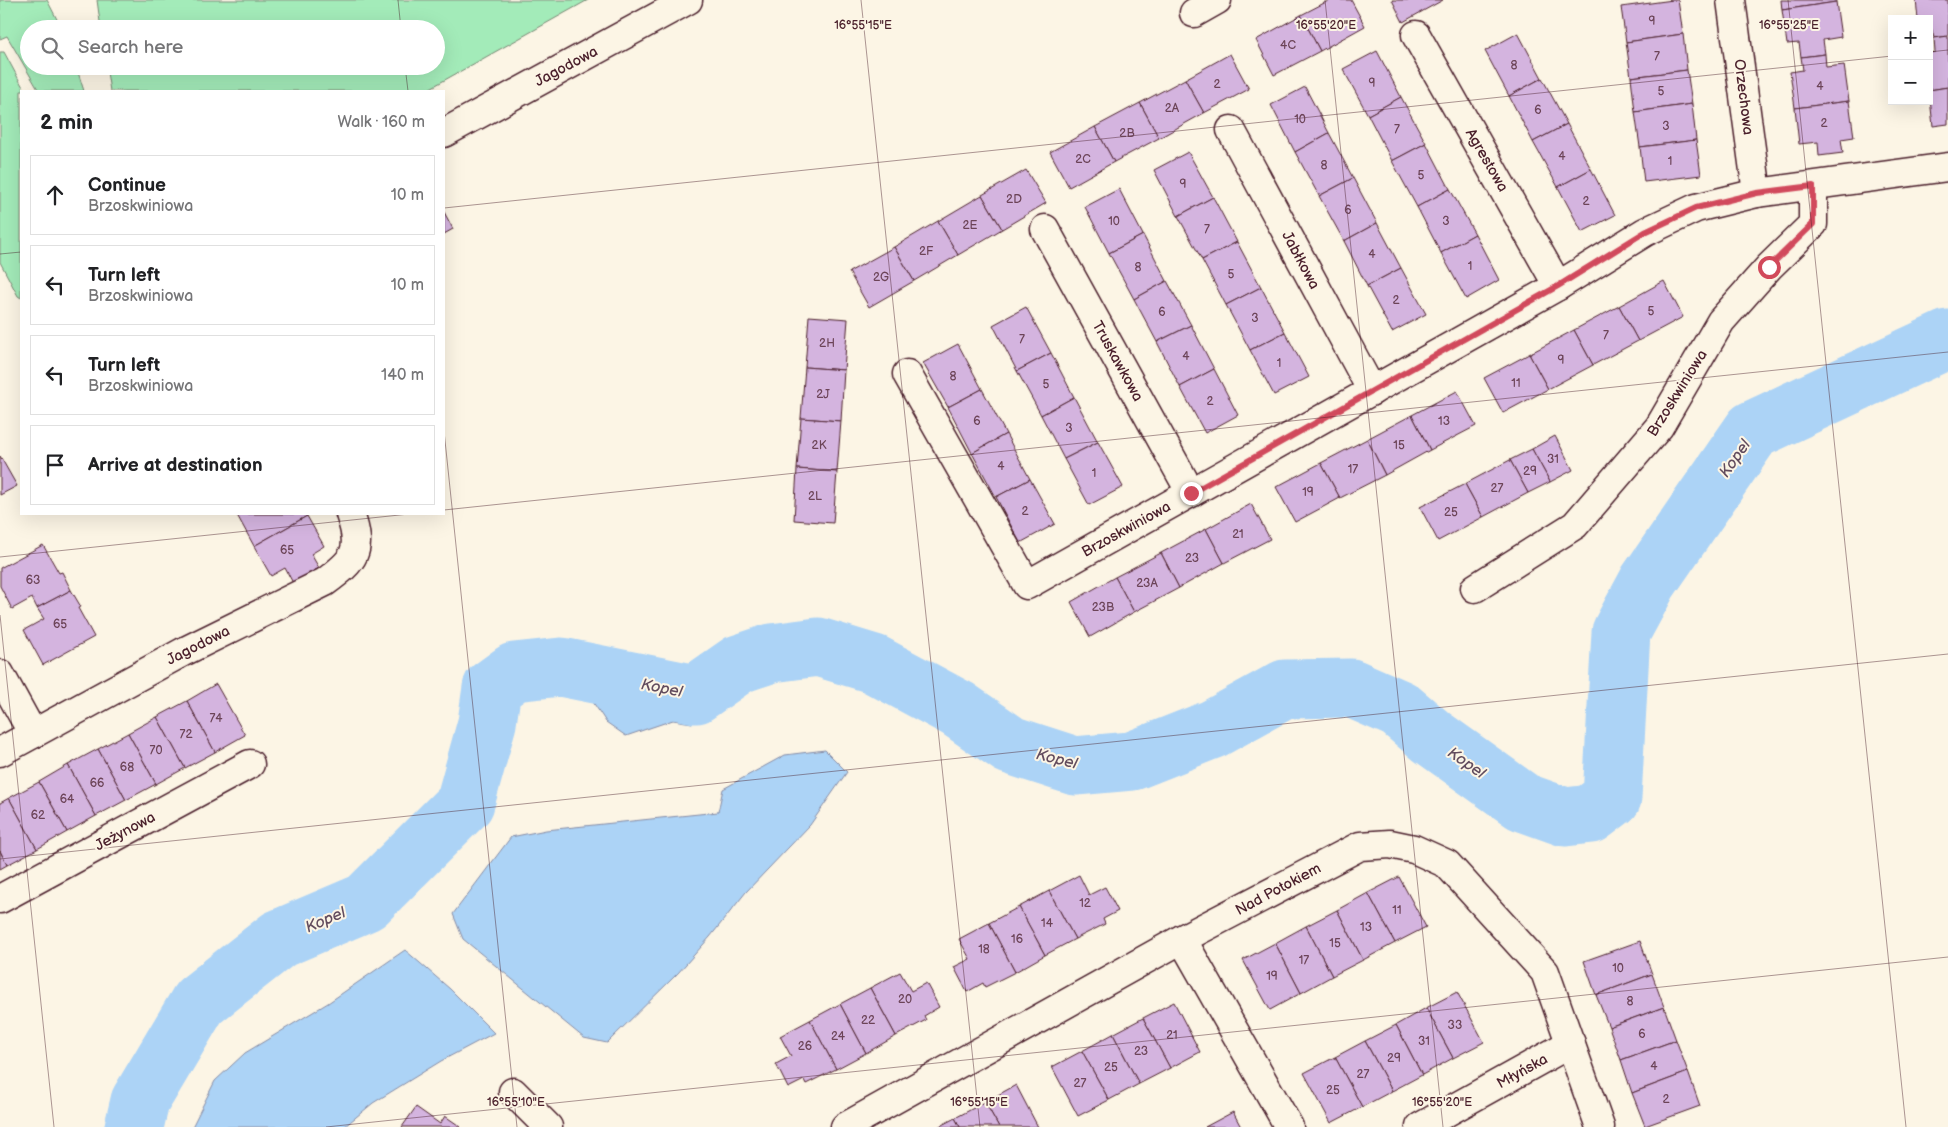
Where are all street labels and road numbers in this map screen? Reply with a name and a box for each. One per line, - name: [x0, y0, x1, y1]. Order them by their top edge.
- street label: Jagodowa: [531, 42, 601, 91]
- street label: Orzechowa: [1729, 58, 1758, 136]
- street label: Agrestowa: [1461, 125, 1512, 195]
- street label: Jabłkowa: [1277, 228, 1324, 293]
- street label: Truskawkowa: [1088, 318, 1147, 405]
- street label: Brzoskwiniowa: [1643, 346, 1712, 440]
- street label: Brzoskwiniowa: [1078, 497, 1174, 562]
- street label: Jagodowa: [163, 621, 233, 670]
- street label: Jeżynowa: [92, 808, 159, 855]
- street label: Nad Potokiem: [1232, 859, 1324, 920]
- street label: Młyńska: [1493, 1050, 1551, 1093]

